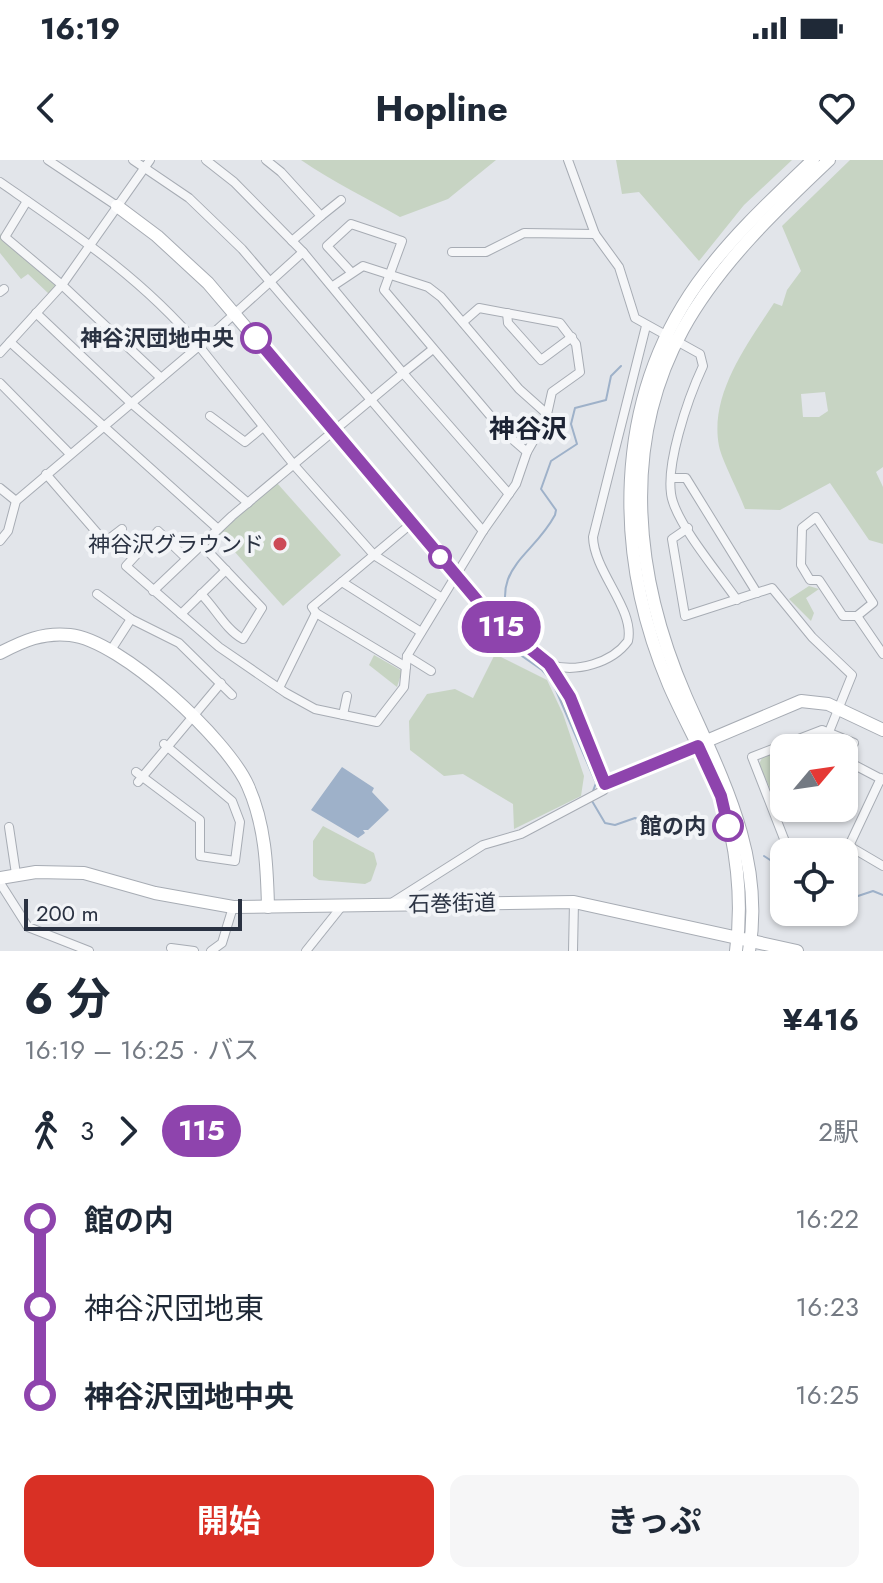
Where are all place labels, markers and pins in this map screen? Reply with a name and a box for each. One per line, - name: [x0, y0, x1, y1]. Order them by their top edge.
- place label: 神谷沢団地中央: [80, 322, 234, 354]
- marker: 神谷沢団地中央: [241, 323, 271, 353]
- place label: 神谷沢グラウンド: [88, 528, 264, 560]
- marker: 神谷沢グラウンド: [271, 535, 289, 553]
- unlabelled marker: [429, 546, 451, 568]
- place label: 館の内: [640, 810, 706, 842]
- marker: 館の内: [713, 811, 743, 841]

